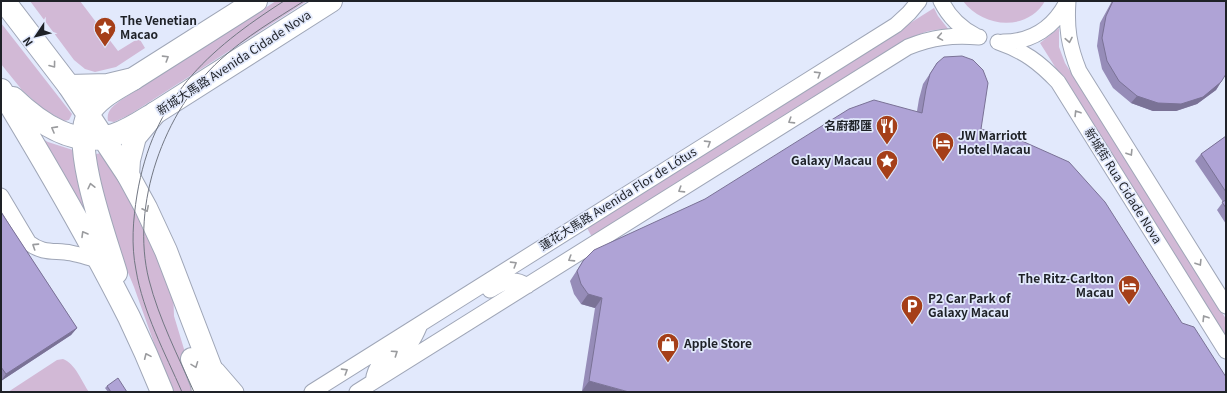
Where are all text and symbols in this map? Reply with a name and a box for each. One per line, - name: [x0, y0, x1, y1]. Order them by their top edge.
- street label: 新城大馬路 Avenida Cidade Nova: [153, 5, 314, 118]
- place label: The Venetian Macao: [120, 11, 197, 42]
- place icon: The Venetian Macao: [92, 15, 118, 48]
- north arrow: [16, 16, 56, 56]
- one-way arrow: [937, 33, 943, 41]
- text: N: [18, 34, 36, 50]
- one-way arrow: [1064, 37, 1072, 43]
- one-way arrow: [162, 55, 169, 63]
- one-way arrow: [48, 61, 55, 68]
- one-way arrow: [814, 72, 821, 79]
- one-way arrow: [1074, 110, 1082, 117]
- restaurant icon: 名廚都匯: [874, 113, 900, 146]
- one-way arrow: [788, 116, 795, 123]
- place label: 名廚都匯: [824, 116, 872, 133]
- street label: 新城街 Rua Cidade Nova: [1082, 124, 1167, 246]
- one-way arrow: [51, 126, 58, 133]
- place label: JW Marriott Hotel Macau: [958, 126, 1031, 157]
- hotel icon: JW Marriott Hotel Macau: [930, 130, 956, 163]
- one-way arrow: [703, 141, 710, 148]
- street label: 蓮花大馬路 Avenida Flor de Lótus: [535, 142, 699, 253]
- place icon: Galaxy Macau: [874, 148, 900, 181]
- one-way arrow: [1126, 149, 1133, 156]
- place label: Galaxy Macau: [791, 151, 872, 168]
- one-way arrow: [88, 183, 96, 190]
- one-way arrow: [678, 185, 685, 192]
- one-way arrow: [142, 205, 149, 212]
- one-way arrow: [82, 231, 89, 238]
- one-way arrow: [32, 244, 39, 251]
- one-way arrow: [568, 254, 575, 261]
- one-way arrow: [1195, 259, 1202, 266]
- one-way arrow: [510, 262, 517, 269]
- place label: The Ritz-Carlton Macau: [1018, 269, 1114, 300]
- hotel icon: The Ritz-Carlton Macau: [1116, 273, 1142, 306]
- place label: P2 Car Park of Galaxy Macau: [928, 289, 1011, 320]
- parking icon: P2 Car Park of Galaxy Macau: [899, 293, 925, 326]
- one-way arrow: [1203, 315, 1210, 322]
- shop icon: Apple Store: [655, 331, 681, 364]
- place label: Apple Store: [683, 334, 752, 351]
- one-way arrow: [391, 350, 398, 357]
- one-way arrow: [144, 353, 152, 361]
- one-way arrow: [190, 361, 198, 368]
- one-way arrow: [341, 368, 348, 376]

